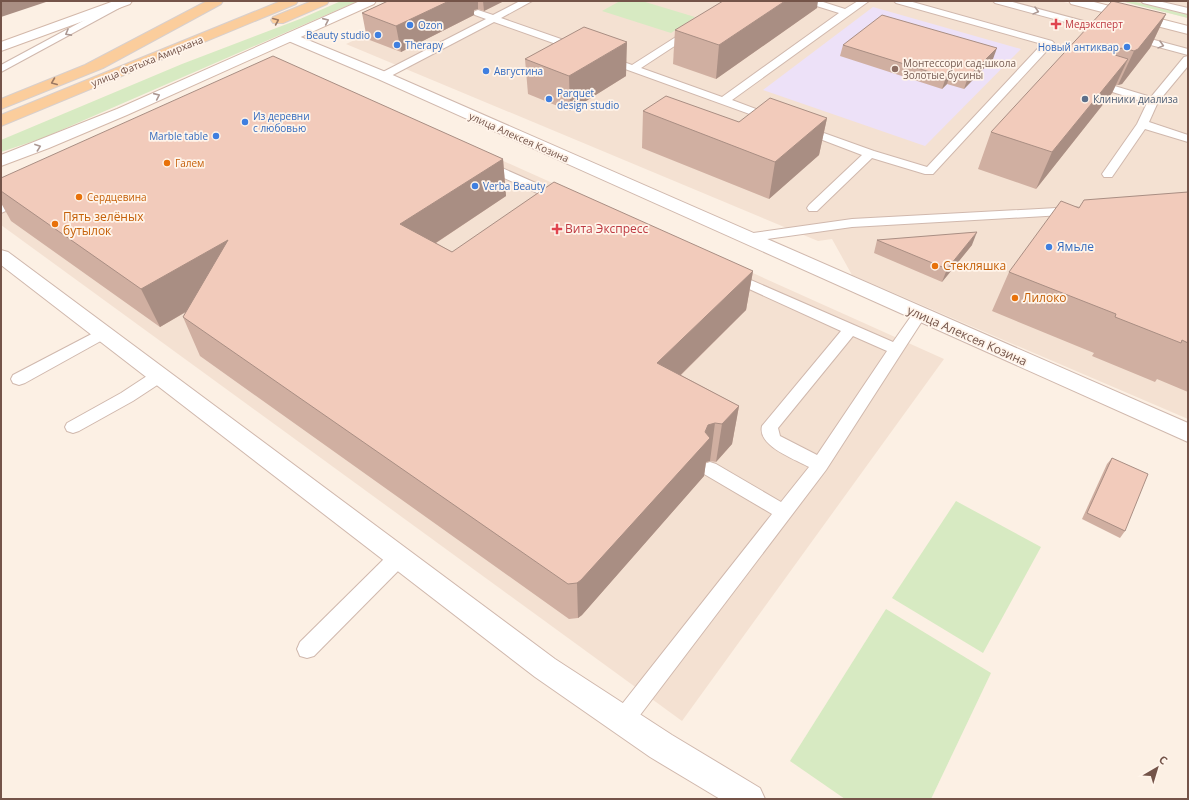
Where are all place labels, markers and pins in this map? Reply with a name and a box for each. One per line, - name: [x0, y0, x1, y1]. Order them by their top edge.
- place label: Медэксперт: [1065, 17, 1123, 31]
- place label: Ozon: [418, 18, 443, 32]
- marker: Медэксперт: [1050, 18, 1062, 30]
- marker: Ozon: [405, 20, 415, 30]
- place label: Beauty studio: [306, 28, 370, 42]
- marker: Beauty studio: [373, 30, 383, 40]
- place label: Therapy: [405, 38, 444, 52]
- marker: Therapy: [392, 40, 402, 50]
- place label: Новый антиквар: [1038, 40, 1119, 54]
- marker: Новый антиквар: [1122, 42, 1132, 52]
- place label: Монтессори сад-школа Золотые бусины: [903, 56, 1016, 82]
- place label: Августина: [494, 64, 543, 78]
- marker: Монтессори сад-школа Золотые бусины: [890, 64, 900, 74]
- marker: Августина: [481, 66, 491, 76]
- place label: Parquet design studio: [557, 86, 619, 112]
- place label: Клиники диализа: [1093, 92, 1178, 106]
- marker: Parquet design studio: [544, 94, 554, 104]
- marker: Клиники диализа: [1080, 94, 1090, 104]
- place label: Из деревни с любовью: [253, 109, 310, 135]
- marker: Из деревни с любовью: [240, 117, 250, 127]
- place label: Marble table: [149, 129, 208, 143]
- marker: Marble table: [211, 131, 221, 141]
- place label: Галем: [175, 156, 204, 170]
- marker: Галем: [162, 158, 172, 168]
- place label: Verba Beauty: [483, 179, 546, 193]
- marker: Verba Beauty: [470, 181, 480, 191]
- place label: Сердцевина: [87, 190, 147, 204]
- marker: Сердцевина: [74, 192, 84, 202]
- place label: Пять зелёных бутылок: [63, 208, 144, 239]
- marker: Пять зелёных бутылок: [50, 219, 60, 229]
- place label: Вита Экспресс: [565, 220, 649, 237]
- marker: Вита Экспресс: [552, 224, 562, 234]
- place label: Ямьле: [1057, 238, 1094, 255]
- marker: Ямьле: [1044, 242, 1054, 252]
- place label: Стекляшка: [943, 257, 1006, 274]
- marker: Стекляшка: [930, 261, 940, 271]
- place label: Лилоко: [1023, 289, 1067, 306]
- marker: Лилоко: [1010, 293, 1020, 303]

